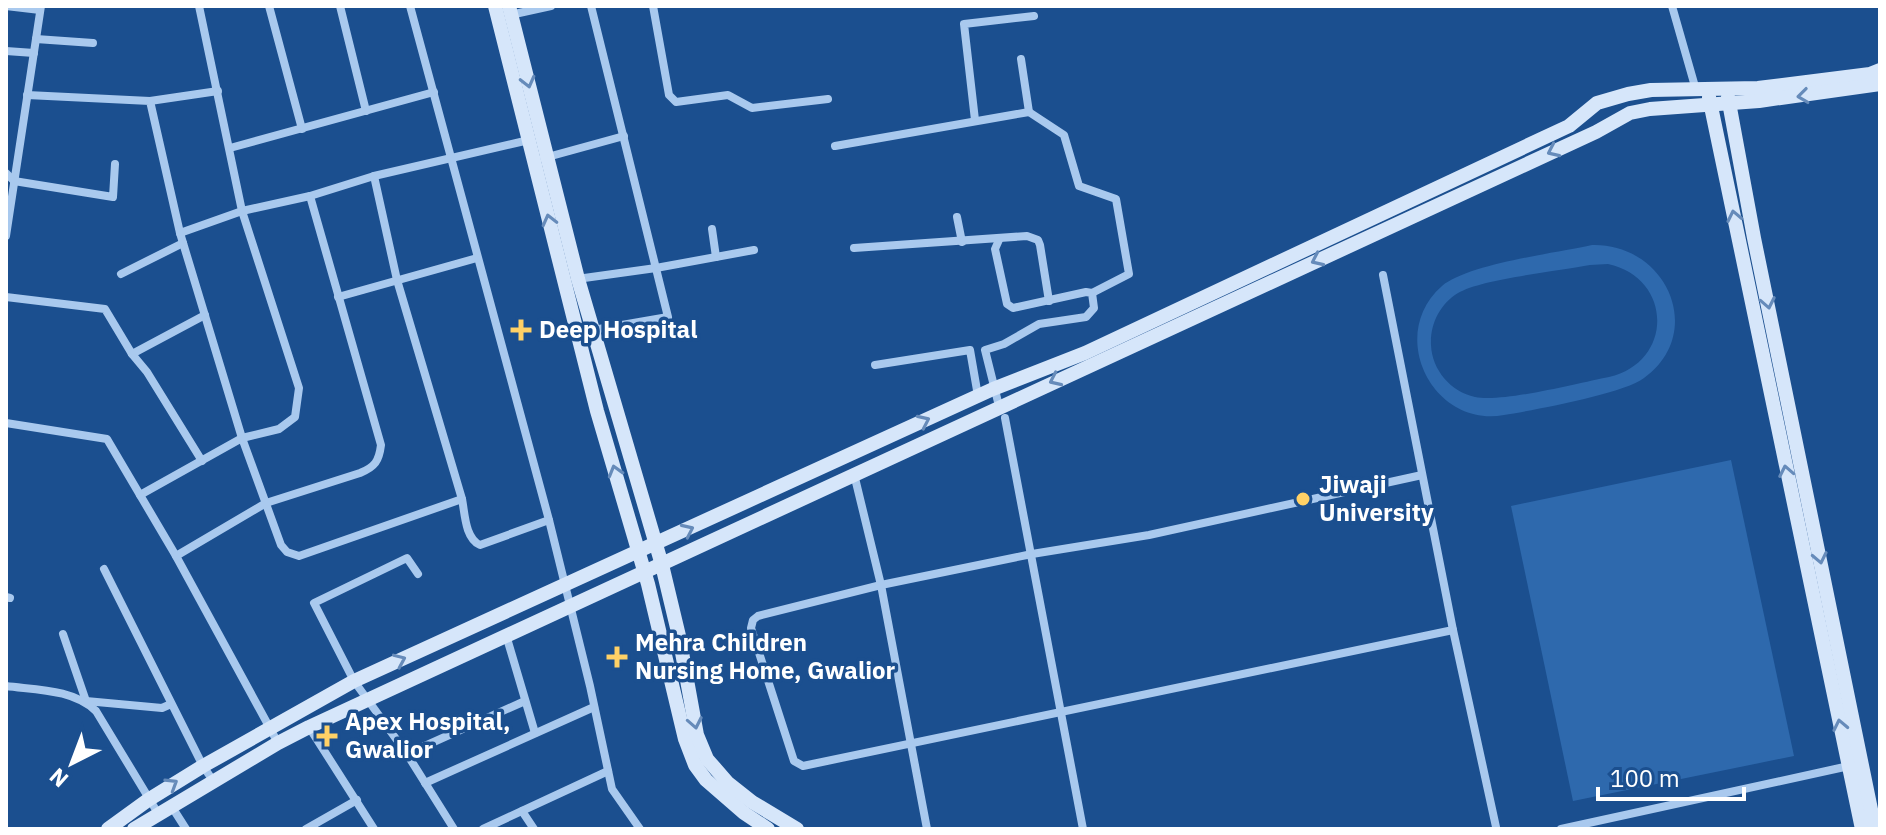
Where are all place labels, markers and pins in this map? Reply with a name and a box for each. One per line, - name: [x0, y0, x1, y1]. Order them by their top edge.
- place label: Deep Hospital: [539, 313, 698, 345]
- marker: Deep Hospital: [510, 319, 532, 341]
- place label: Jiwaji University: [1319, 468, 1434, 528]
- marker: Jiwaji University: [1294, 490, 1312, 508]
- place label: Mehra Children Nursing Home, Gwalior: [635, 626, 896, 686]
- marker: Mehra Children Nursing Home, Gwalior: [606, 646, 628, 668]
- place label: Apex Hospital, Gwalior: [345, 705, 511, 765]
- marker: Apex Hospital, Gwalior: [316, 725, 338, 747]

